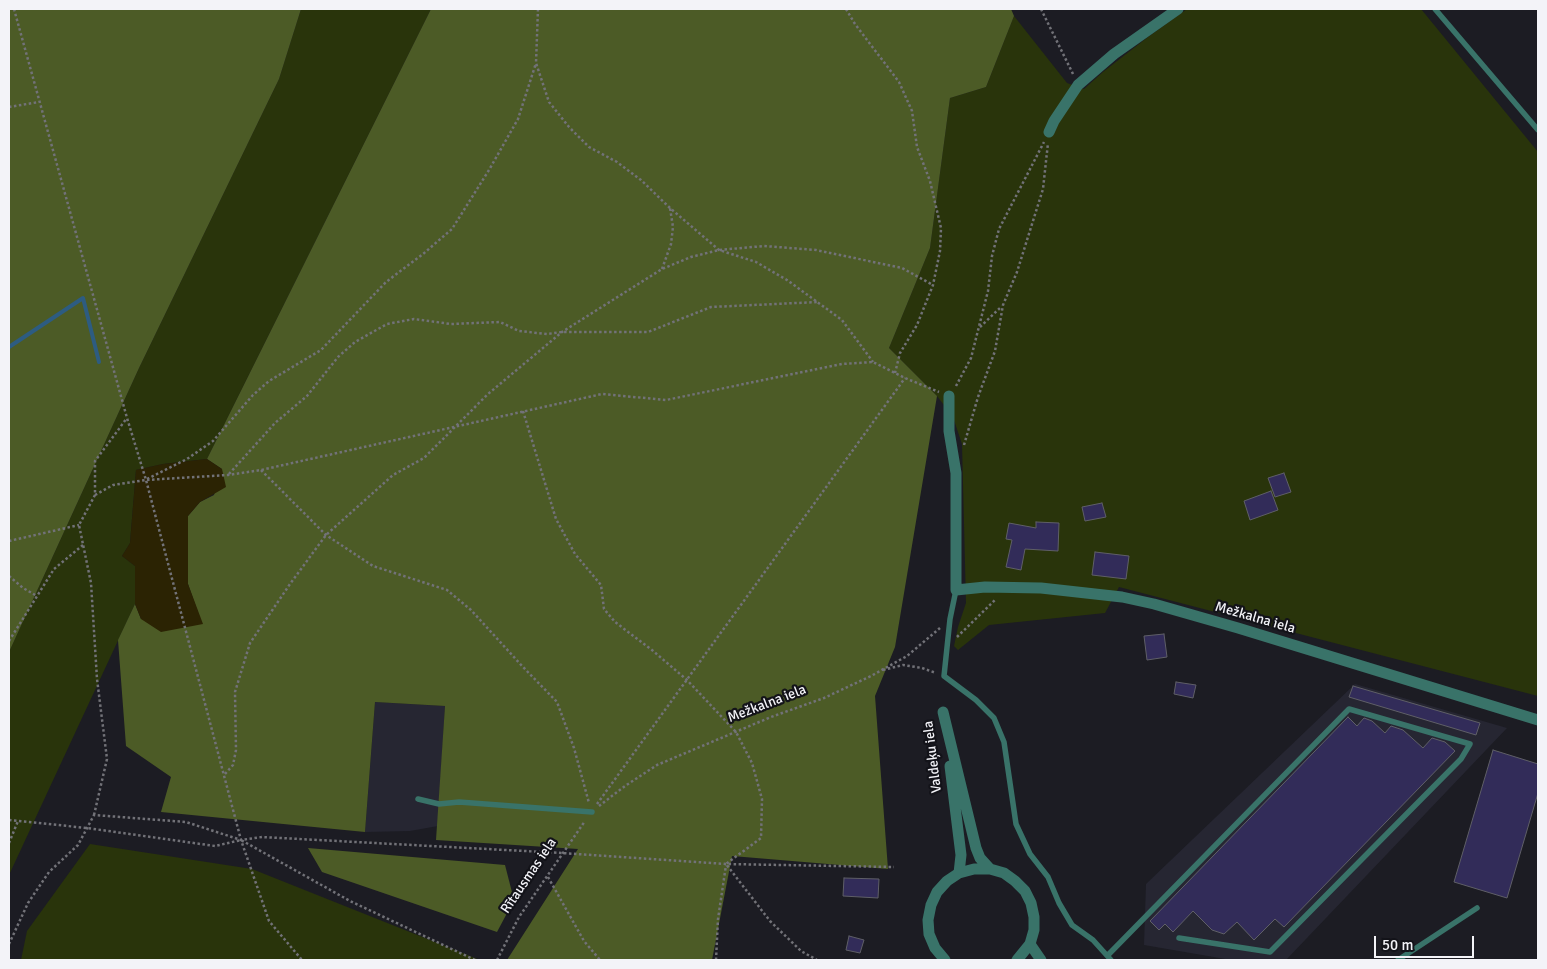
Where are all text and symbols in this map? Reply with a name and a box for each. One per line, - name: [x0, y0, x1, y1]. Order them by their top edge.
- street label: Mežkalna iela: [1213, 599, 1297, 637]
- street label: Mežkalna iela: [725, 681, 809, 727]
- street label: Valdeķu iela: [920, 720, 946, 794]
- street label: Rītausmas iela: [498, 835, 560, 917]
- scale bar: [1377, 926, 1477, 958]
- text: 50 m: [1382, 936, 1413, 954]

